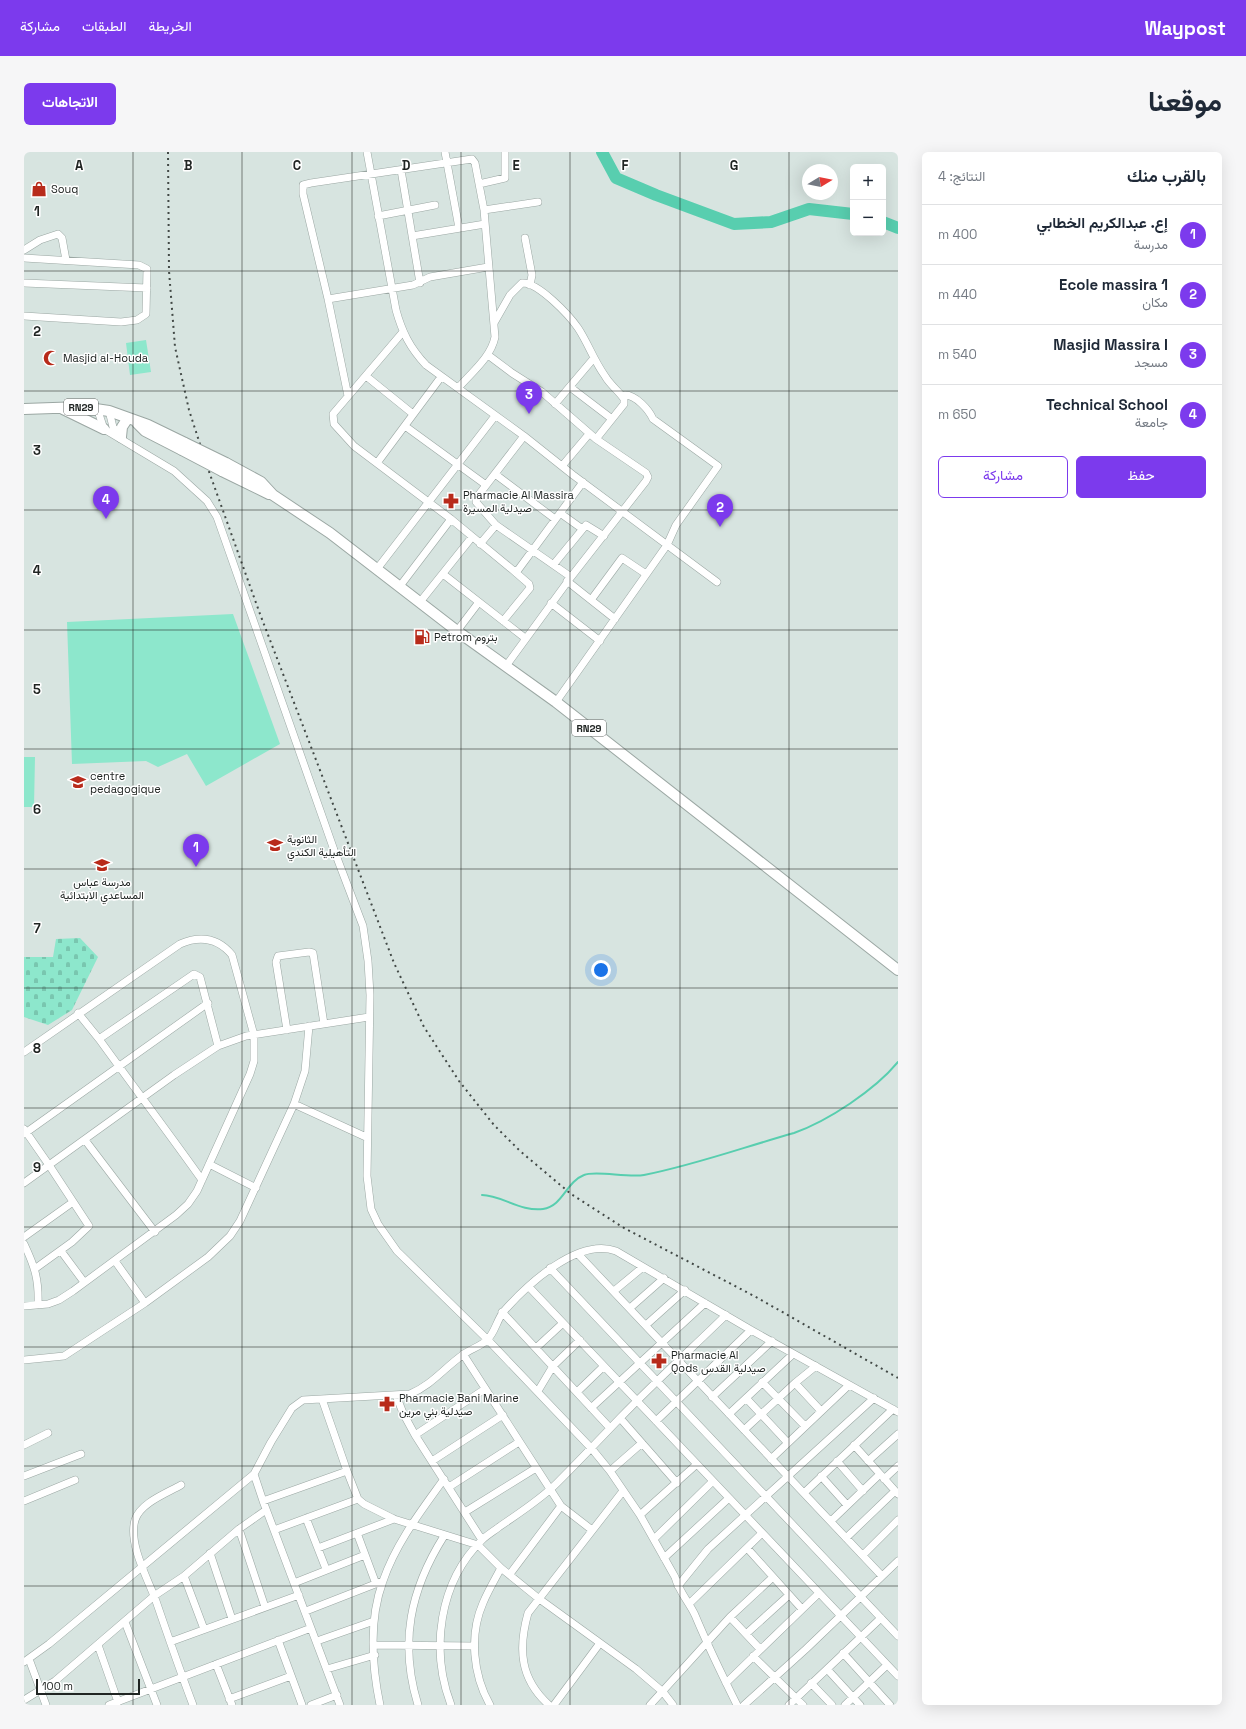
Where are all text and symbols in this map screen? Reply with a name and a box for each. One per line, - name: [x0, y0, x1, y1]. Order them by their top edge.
- text: Waypost: [1144, 16, 1226, 41]
- text: مشاركة: [20, 17, 60, 35]
- text: الطبقات: [82, 17, 126, 35]
- text: الخريطة: [148, 17, 192, 35]
- button: الاتجاهات: [24, 83, 116, 125]
- text: موقعنا: [1148, 83, 1222, 119]
- text: A: [75, 157, 84, 174]
- text: B: [184, 157, 193, 174]
- text: C: [293, 157, 301, 174]
- text: D: [402, 157, 411, 174]
- text: E: [512, 157, 520, 174]
- text: F: [622, 157, 629, 174]
- text: G: [730, 157, 738, 174]
- north arrow: [802, 164, 838, 200]
- map controls: [850, 164, 886, 236]
- button: +: [850, 164, 886, 200]
- text: بالقرب منك: [1127, 165, 1206, 187]
- text: النتائج: 4: [938, 168, 985, 185]
- shop icon: Souq: [30, 180, 48, 198]
- place label: Souq: [51, 182, 78, 196]
- button: −: [850, 200, 886, 236]
- text: 1: [34, 203, 40, 220]
- text: إع. عبدالكريم الخطابي: [1036, 213, 1168, 232]
- text: 400 m: [938, 226, 977, 243]
- text: 1: [1190, 226, 1196, 243]
- text: مدرسة: [1134, 236, 1168, 253]
- text: Ecole massira 1: [1059, 275, 1168, 294]
- text: 440 m: [938, 286, 977, 303]
- text: 2: [1189, 286, 1197, 303]
- text: مكان: [1142, 294, 1168, 311]
- text: 2: [33, 323, 41, 340]
- text: Masjid Massira I: [1053, 335, 1168, 354]
- text: 540 m: [938, 346, 977, 363]
- text: 3: [1189, 346, 1197, 363]
- mosque icon: Masjid al-Houda: [42, 349, 60, 367]
- place label: Masjid al-Houda: [63, 351, 149, 365]
- text: مسجد: [1134, 354, 1168, 371]
- pin: 3: [516, 381, 542, 414]
- text: Technical School: [1046, 395, 1168, 414]
- road number: RN29: [64, 399, 98, 415]
- text: 650 m: [938, 406, 977, 423]
- text: 4: [1189, 406, 1197, 423]
- text: جامعة: [1135, 414, 1168, 431]
- text: 3: [33, 442, 41, 459]
- button: مشاركة: [938, 456, 1068, 498]
- button: حفظ: [1076, 456, 1206, 498]
- pin: 4: [93, 486, 119, 519]
- place label: Pharmacie Al Massira صيدلية المسيرة: [463, 488, 574, 515]
- pharmacy icon: Pharmacie Al Massira صيدلية المسيرة: [442, 492, 460, 510]
- pin: 2: [707, 494, 733, 527]
- text: 4: [33, 562, 41, 579]
- fuel station icon: Petrom بتروم: [413, 628, 431, 646]
- place label: Petrom بتروم: [434, 630, 498, 645]
- text: 5: [33, 681, 41, 698]
- road number: RN29: [572, 720, 606, 736]
- place label: centre pedagogique: [90, 769, 161, 796]
- school or university icon: centre pedagogique: [69, 773, 87, 791]
- text: 6: [33, 801, 41, 818]
- place label: الثانوية التأهيلية الكندي: [287, 832, 356, 862]
- pin: 1: [183, 834, 209, 867]
- school or university icon: الثانوية التأهيلية الكندي: [266, 836, 284, 854]
- school or university icon: مدرسة عباس المساعدي الابتدائية: [93, 856, 111, 874]
- place label: مدرسة عباس المساعدي الابتدائية: [60, 875, 144, 905]
- text: 7: [33, 920, 41, 937]
- your location: [591, 960, 611, 980]
- text: 8: [33, 1040, 41, 1057]
- text: 9: [33, 1159, 41, 1176]
- place label: Pharmacie Al Qods صيدلية القدس: [671, 1348, 766, 1375]
- pharmacy icon: Pharmacie Al Qods صيدلية القدس: [650, 1352, 668, 1370]
- place label: Pharmacie Bani Marine صيدلية بني مرين: [399, 1391, 519, 1421]
- pharmacy icon: Pharmacie Bani Marine صيدلية بني مرين: [378, 1395, 396, 1413]
- scale bar: [36, 1677, 140, 1696]
- text: 100 m: [42, 1679, 73, 1693]

